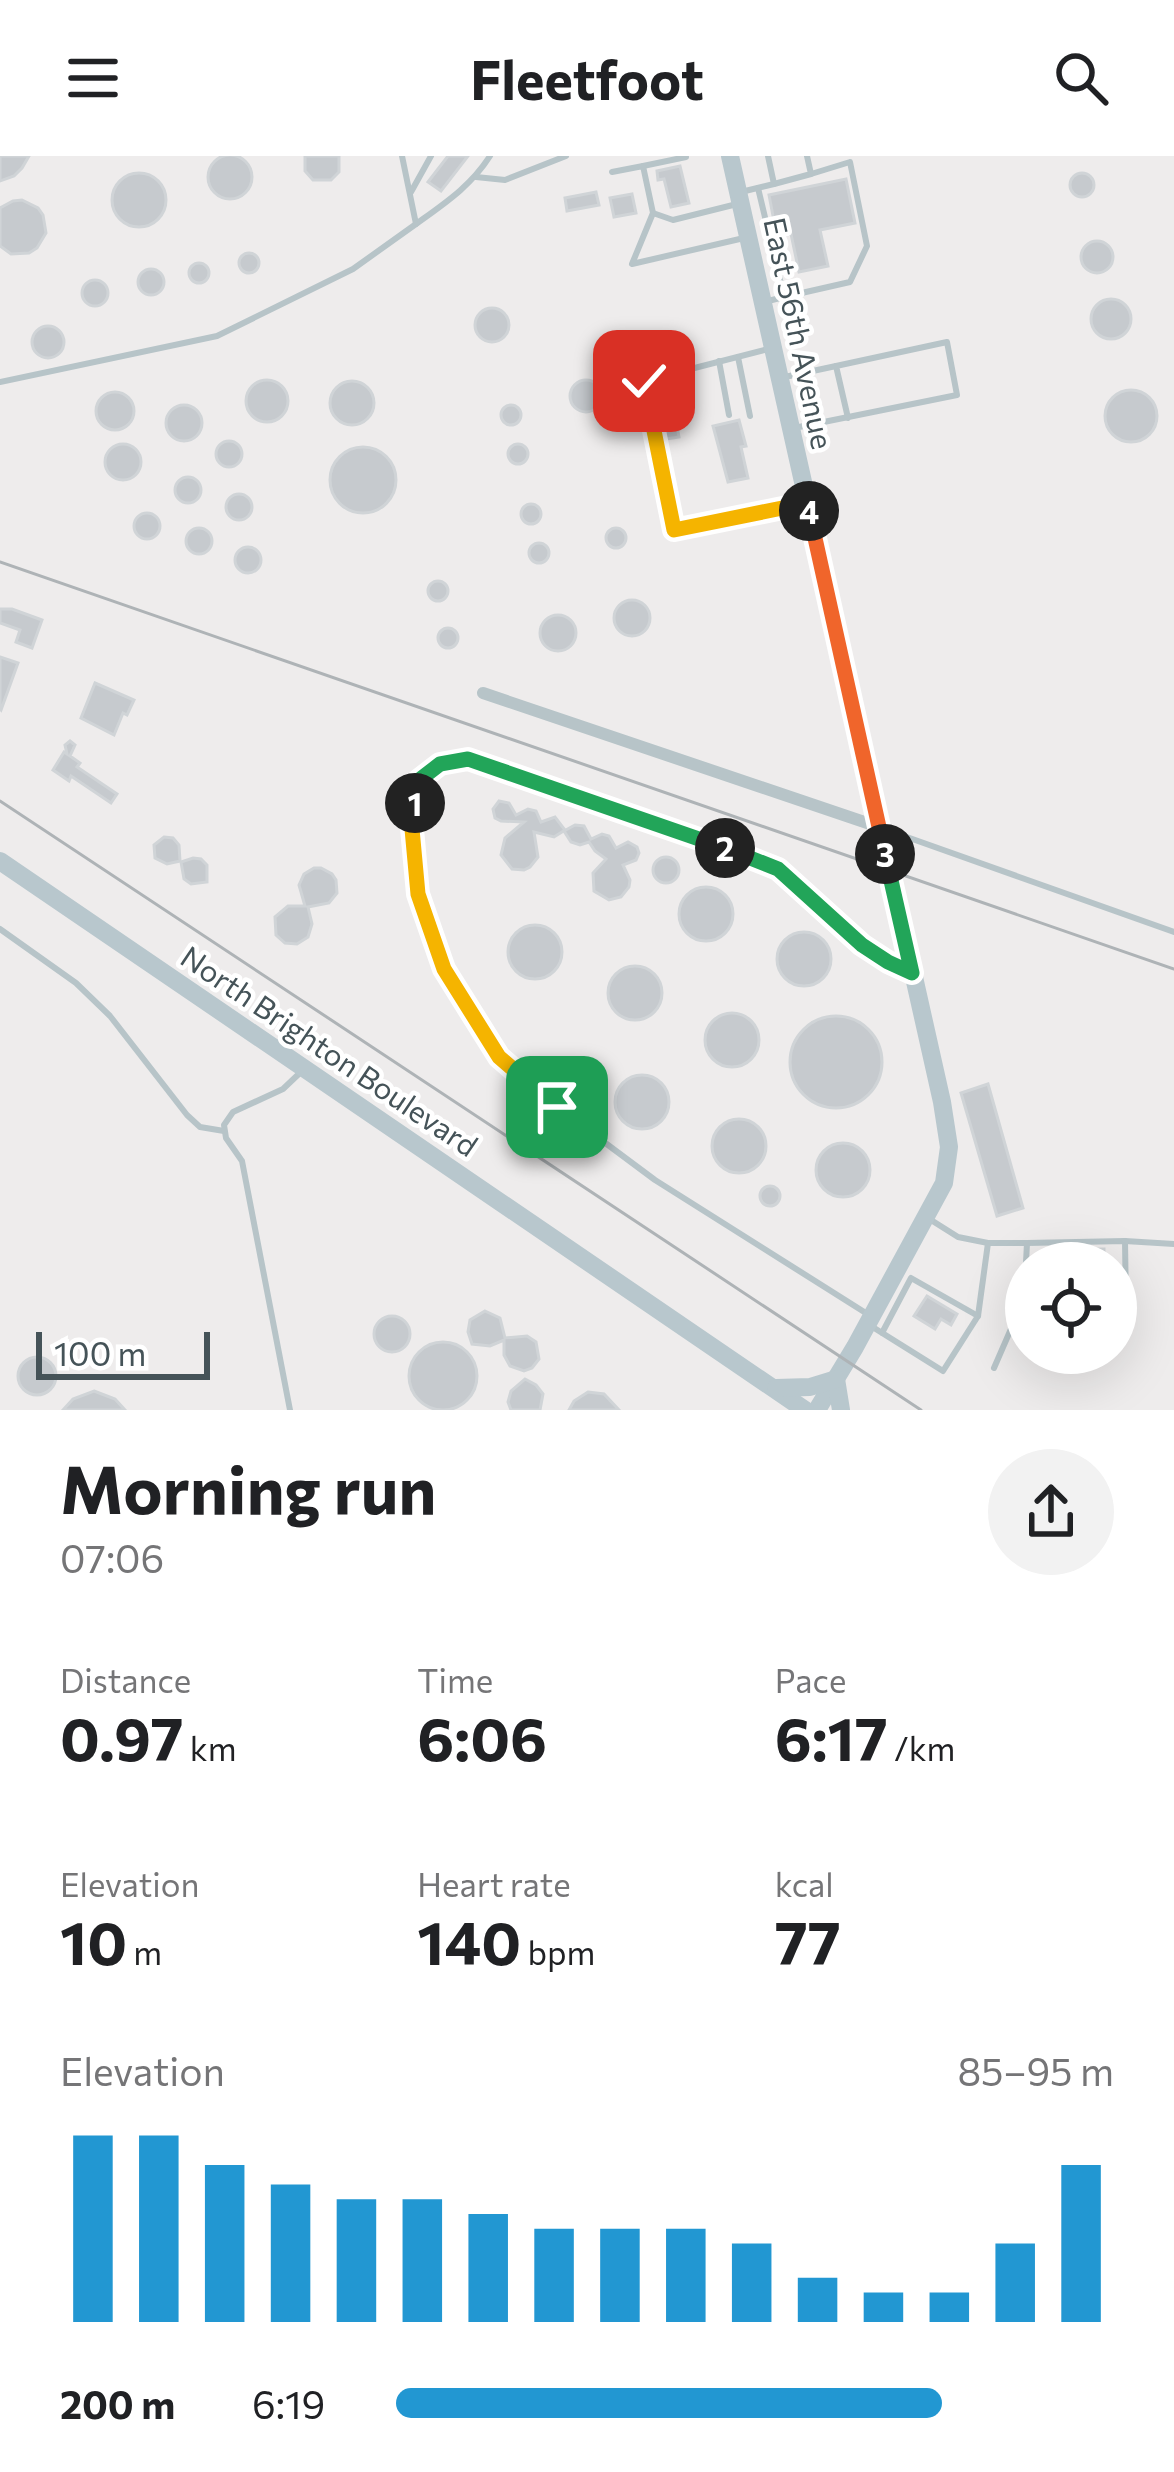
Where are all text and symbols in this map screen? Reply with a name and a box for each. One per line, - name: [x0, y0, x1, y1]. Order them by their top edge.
- icon: menu: [60, 45, 126, 111]
- text: Fleetfoot: [470, 45, 704, 111]
- icon: search: [1048, 45, 1114, 111]
- street label: East 56th Avenue: [757, 214, 843, 452]
- pin: [593, 330, 695, 432]
- icon: check: [611, 348, 677, 414]
- pin: 4: [779, 481, 839, 541]
- text: 4: [799, 490, 819, 531]
- pin: 1: [385, 773, 445, 833]
- text: 1: [408, 782, 422, 823]
- pin: 2: [695, 818, 755, 878]
- pin: 3: [855, 824, 915, 884]
- text: 2: [716, 827, 734, 868]
- text: 3: [875, 833, 895, 874]
- street label: North Brighton Boulevard: [175, 937, 485, 1163]
- pin: [506, 1056, 608, 1158]
- icon: arrive: [524, 1074, 590, 1140]
- map controls: [1005, 1242, 1137, 1374]
- button: locate: [1005, 1242, 1137, 1374]
- scale bar: [36, 1326, 210, 1379]
- text: 100 m: [54, 1332, 146, 1373]
- text: Morning run: [60, 1447, 437, 1528]
- button: share: [988, 1449, 1114, 1575]
- text: 07:06: [60, 1533, 164, 1581]
- text: Distance: [60, 1659, 191, 1700]
- text: Time: [417, 1659, 493, 1700]
- text: Pace: [775, 1659, 846, 1700]
- text: 0.97: [60, 1700, 184, 1773]
- text: 6:06: [417, 1700, 547, 1773]
- text: 6:17: [775, 1700, 888, 1773]
- text: km: [184, 1727, 237, 1768]
- text: /km: [888, 1727, 955, 1768]
- text: Elevation: [60, 1863, 199, 1904]
- text: Heart rate: [417, 1863, 571, 1904]
- text: kcal: [775, 1863, 834, 1904]
- text: 10: [60, 1904, 127, 1977]
- text: 140: [417, 1904, 521, 1977]
- text: 77: [775, 1904, 841, 1977]
- text: m: [127, 1931, 162, 1972]
- text: bpm: [521, 1931, 595, 1972]
- text: Elevation: [60, 2046, 225, 2094]
- text: 85–95 m: [957, 2046, 1114, 2094]
- text: 200 m: [60, 2379, 175, 2427]
- text: 6:19: [252, 2379, 325, 2427]

